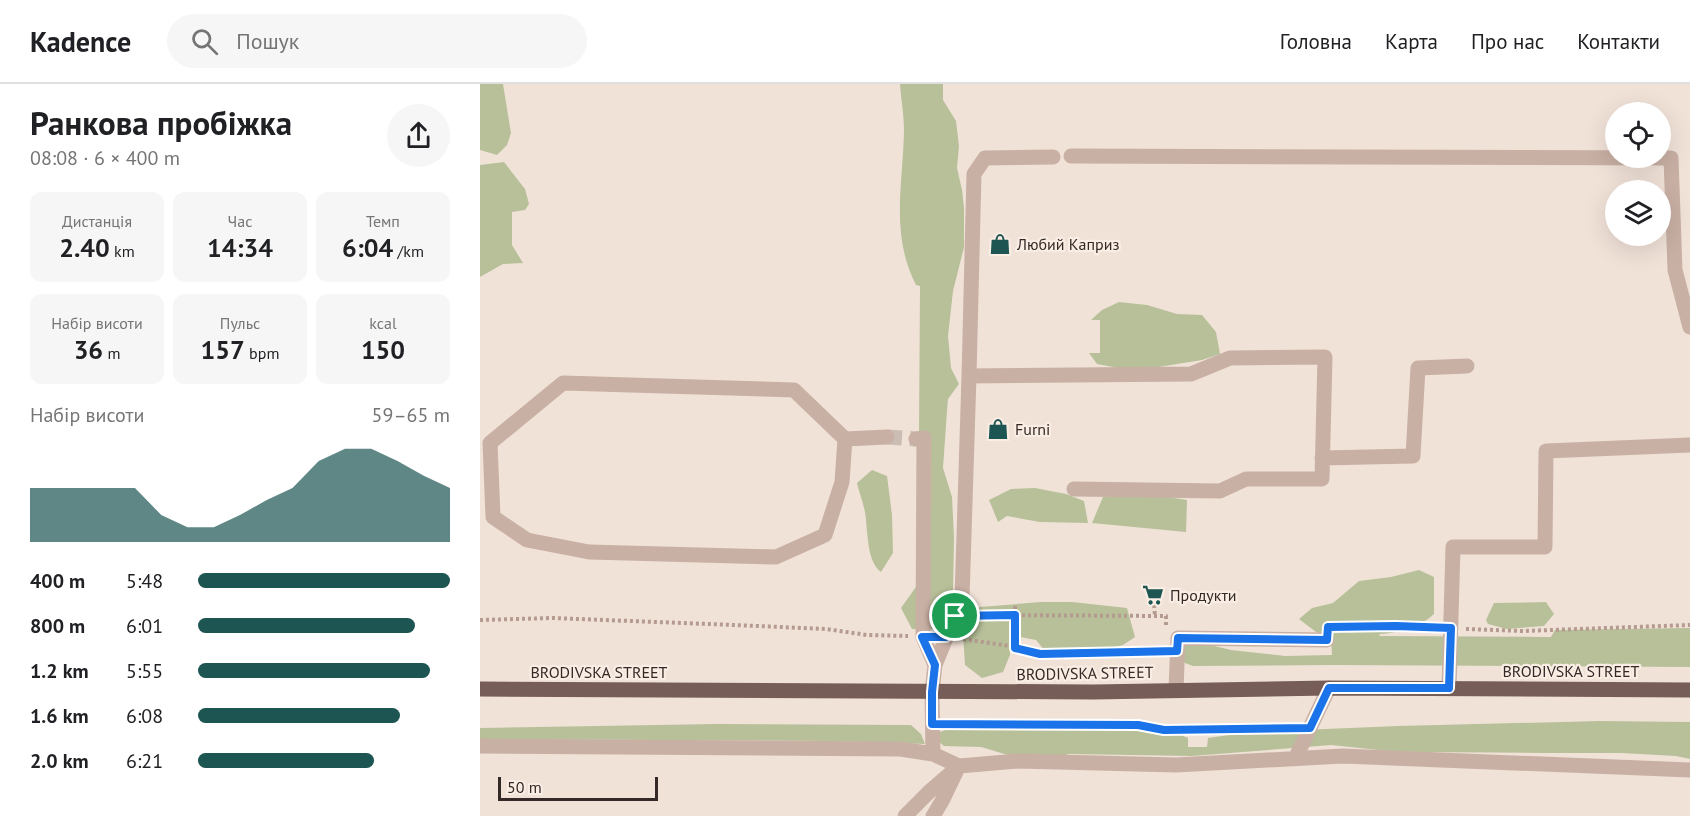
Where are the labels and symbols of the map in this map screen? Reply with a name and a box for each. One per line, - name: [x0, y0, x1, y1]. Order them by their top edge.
- shop icon: Любий Каприз: [988, 232, 1012, 256]
- place label: Любий Каприз: [1016, 234, 1120, 254]
- shop icon: Furni: [986, 417, 1010, 441]
- place label: Furni: [1015, 419, 1050, 439]
- supermarket icon: Продукти: [1141, 583, 1165, 607]
- place label: Продукти: [1170, 585, 1237, 605]
- pin: [929, 590, 980, 641]
- street label: BRODIVSKA STREET: [1503, 661, 1640, 681]
- street label: BRODIVSKA STREET: [531, 662, 668, 682]
- street label: BRODIVSKA STREET: [1016, 662, 1154, 684]
- scale bar: [498, 774, 658, 802]

